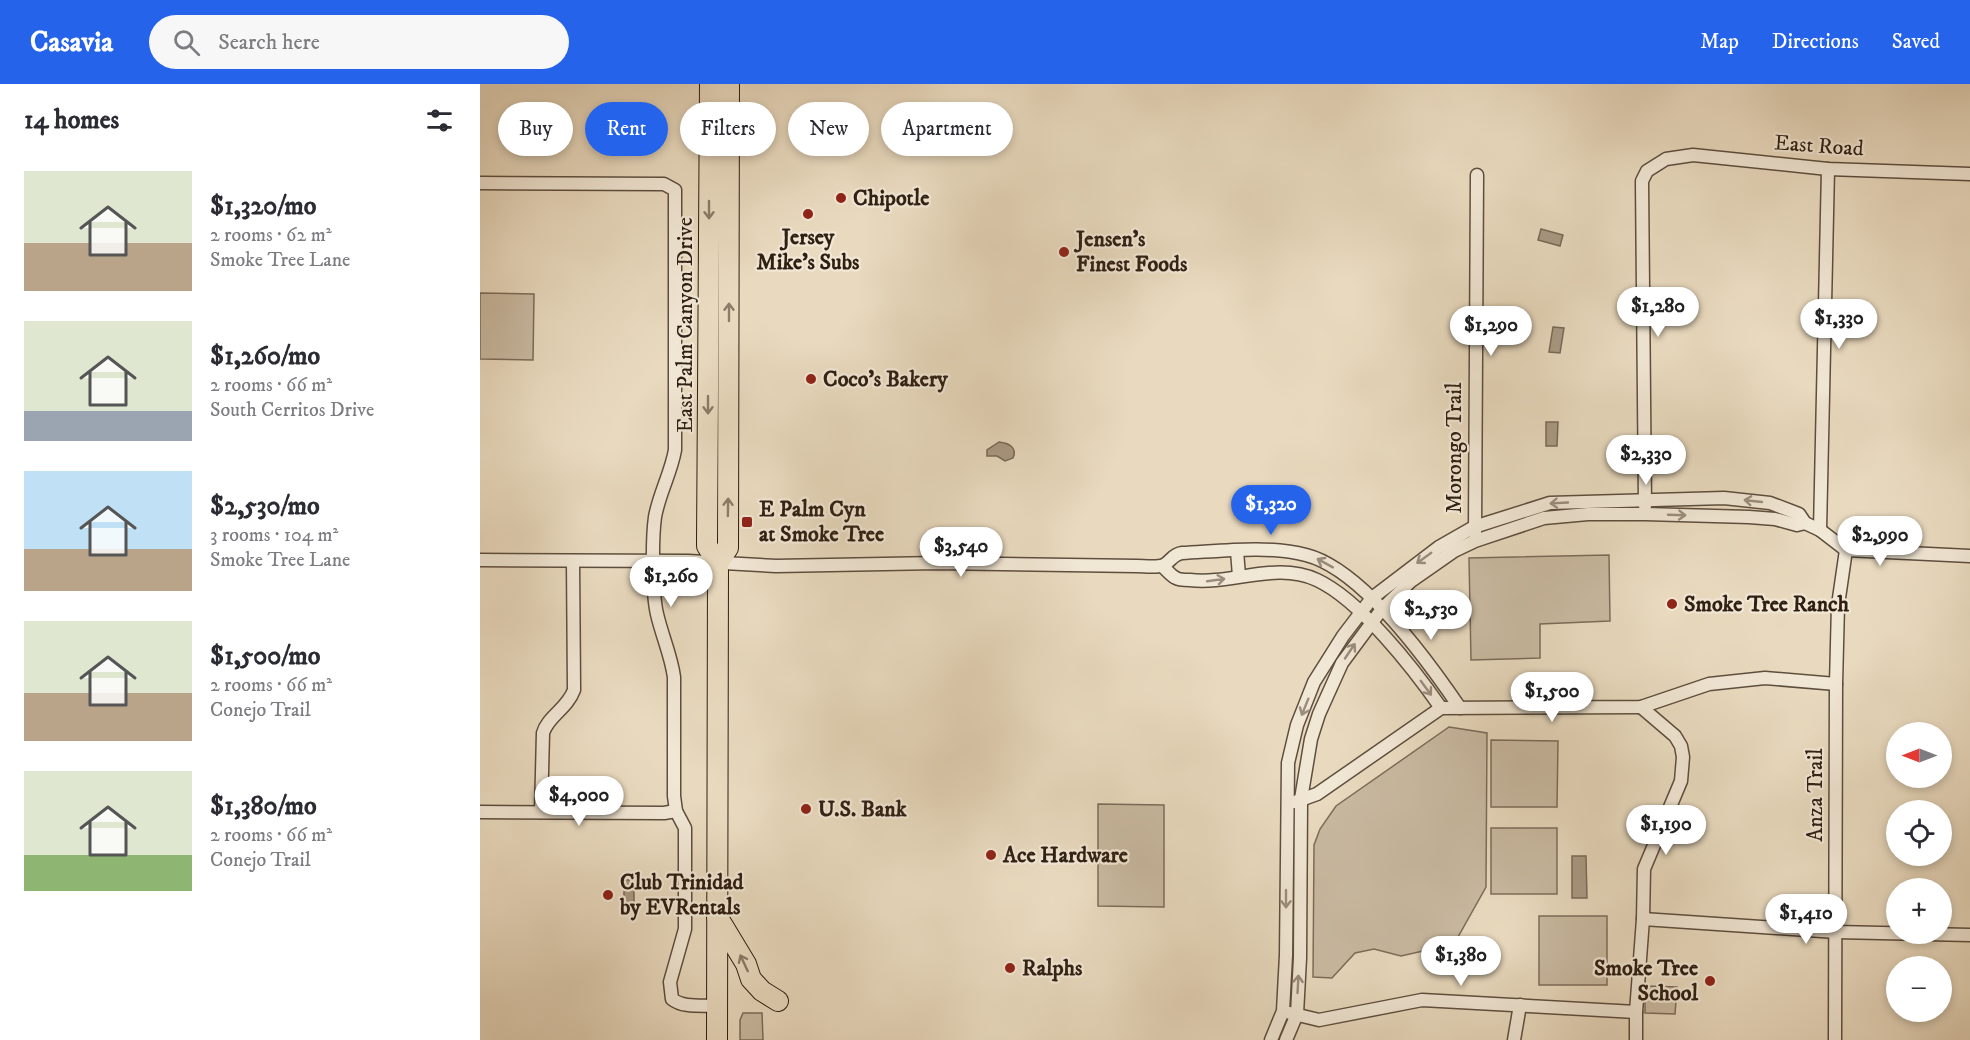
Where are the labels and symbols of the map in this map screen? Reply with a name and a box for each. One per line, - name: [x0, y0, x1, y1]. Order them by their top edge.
- street label: East Road: [1773, 129, 1865, 163]
- place label: Chipotle: [853, 185, 929, 212]
- marker: Chipotle: [834, 191, 848, 205]
- one-way arrow: [703, 199, 715, 219]
- marker: Jersey Mike's Subs: [801, 207, 815, 221]
- street label: East Palm Canyon Drive: [672, 217, 699, 433]
- place label: Jersey Mike's Subs: [757, 224, 860, 276]
- place label: Jensen’s Finest Foods: [1073, 226, 1188, 278]
- marker: Jensen’s Finest Foods: [1057, 245, 1071, 259]
- pin: $1,280: [1609, 287, 1707, 338]
- pin: $1,330: [1790, 299, 1888, 350]
- one-way arrow: [723, 302, 735, 322]
- pin: $1,290: [1442, 306, 1540, 357]
- place label: Coco's Bakery: [823, 366, 948, 393]
- marker: Coco's Bakery: [804, 372, 818, 386]
- street label: Morongo Trail: [1441, 382, 1468, 514]
- one-way arrow: [702, 394, 714, 414]
- pin: $2,330: [1597, 435, 1695, 486]
- pin: $1,320: [1222, 485, 1320, 536]
- one-way arrow: [1744, 495, 1764, 506]
- place label: E Palm Cyn at Smoke Tree: [759, 496, 884, 548]
- one-way arrow: [722, 497, 734, 517]
- one-way arrow: [1549, 497, 1569, 508]
- one-way arrow: [1666, 509, 1686, 521]
- marker: E Palm Cyn at Smoke Tree: [740, 515, 754, 529]
- pin: $2,990: [1831, 516, 1929, 567]
- pin: $3,540: [912, 527, 1010, 578]
- one-way arrow: [1417, 551, 1433, 564]
- pin: $1,260: [622, 557, 720, 608]
- one-way arrow: [1317, 557, 1334, 569]
- one-way arrow: [1205, 574, 1225, 585]
- pin: $2,530: [1382, 590, 1480, 641]
- place label: Smoke Tree Ranch: [1684, 591, 1850, 618]
- marker: Smoke Tree Ranch: [1665, 597, 1679, 611]
- one-way arrow: [1344, 644, 1356, 660]
- pin: $1,500: [1503, 672, 1601, 723]
- one-way arrow: [1420, 679, 1433, 695]
- one-way arrow: [1299, 697, 1310, 716]
- north arrow: [1886, 722, 1952, 788]
- street label: Anza Trail: [1802, 748, 1829, 842]
- pin: $4,000: [530, 776, 628, 827]
- place label: U.S. Bank: [818, 796, 908, 823]
- marker: U.S. Bank: [799, 802, 813, 816]
- pin: $1,190: [1617, 805, 1715, 856]
- place label: Ace Hardware: [1002, 842, 1128, 869]
- marker: Ace Hardware: [984, 848, 998, 862]
- place label: Club Trinidad by EVRentals: [619, 869, 745, 921]
- marker: Club Trinidad by EVRentals: [601, 888, 615, 902]
- one-way arrow: [1280, 889, 1292, 909]
- pin: $1,410: [1757, 894, 1855, 945]
- pin: $1,380: [1412, 936, 1510, 987]
- one-way arrow: [738, 954, 749, 972]
- place label: Ralphs: [1022, 955, 1083, 982]
- place label: Smoke Tree School: [1594, 955, 1698, 1007]
- marker: Ralphs: [1003, 961, 1017, 975]
- one-way arrow: [1293, 974, 1304, 994]
- marker: Smoke Tree School: [1703, 974, 1717, 988]

